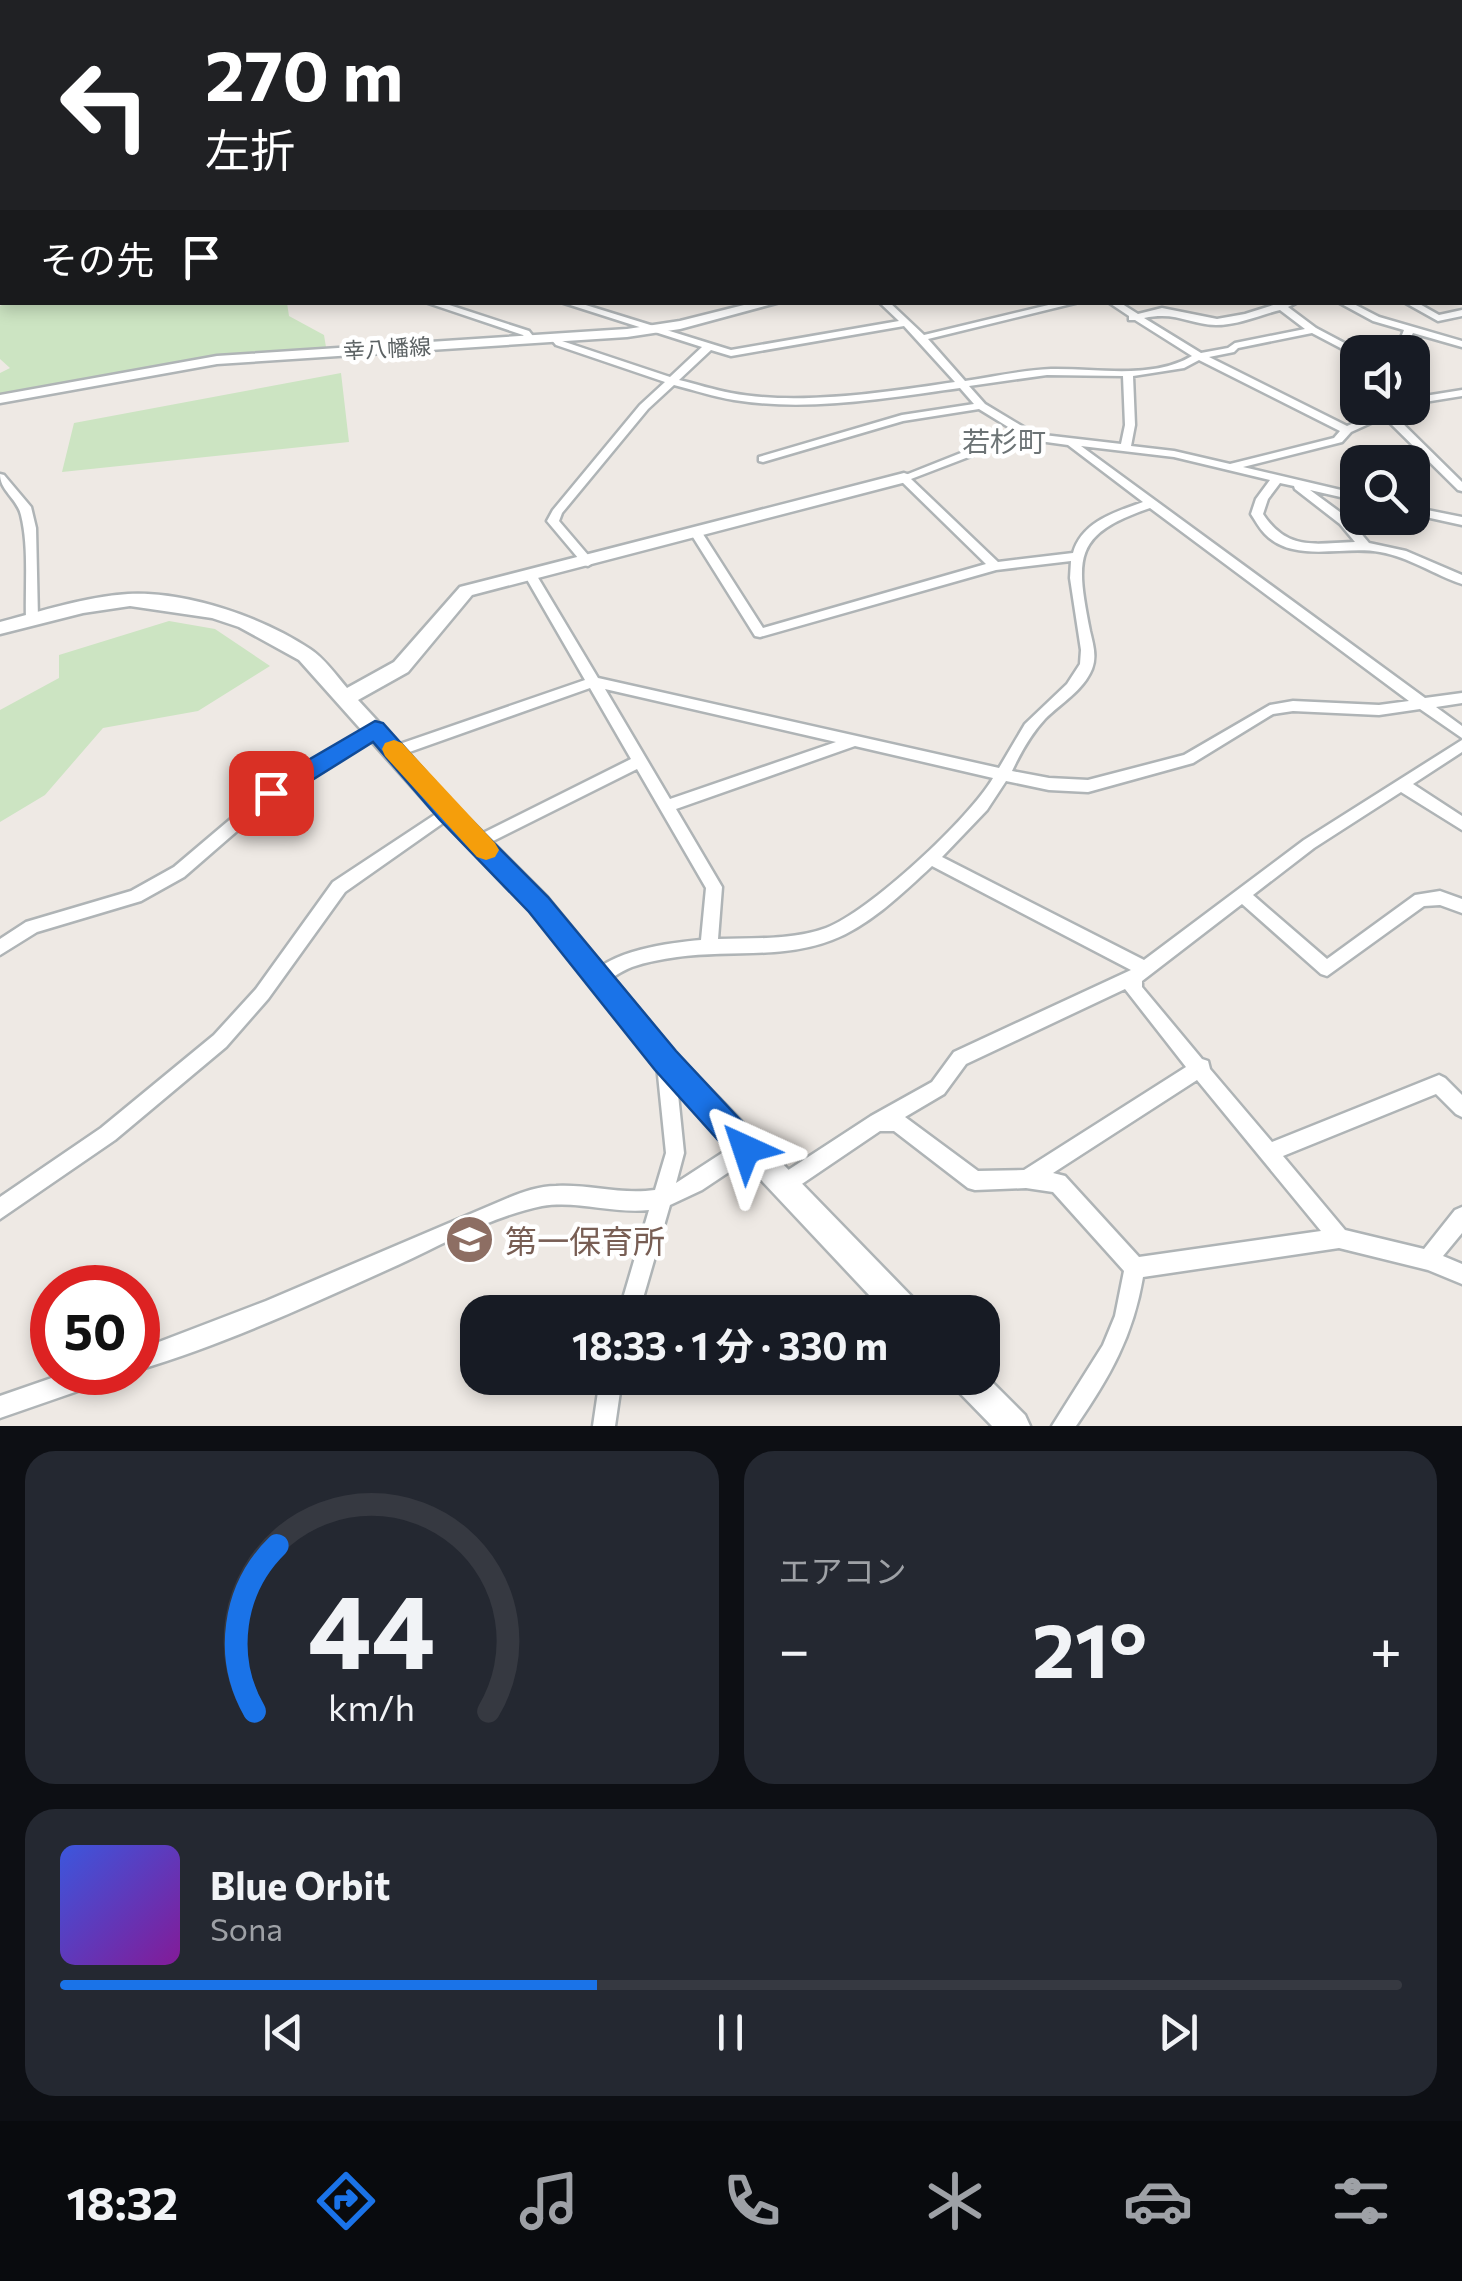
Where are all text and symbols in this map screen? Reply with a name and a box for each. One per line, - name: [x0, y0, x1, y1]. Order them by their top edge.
- text: 270 m: [205, 30, 403, 115]
- icon: left: [40, 40, 170, 170]
- text: 左折: [205, 121, 295, 176]
- icon: arrive: [174, 230, 229, 285]
- text: その先: [40, 235, 154, 282]
- street label: 幸八幡線: [342, 332, 432, 364]
- map controls: [1340, 335, 1430, 535]
- button: sound: [1340, 335, 1430, 425]
- district label: 若杉町: [962, 424, 1046, 458]
- button: search: [1340, 445, 1430, 535]
- pin: [229, 751, 314, 836]
- icon: arrive: [244, 766, 299, 821]
- position arrow: [694, 1097, 798, 1201]
- school or university icon: 第一保育所: [444, 1214, 496, 1266]
- place label: 第一保育所: [505, 1220, 665, 1260]
- speed limit sign: 50: [30, 1265, 160, 1395]
- text: 18:33 · 1 分 · 330 m: [572, 1321, 888, 1368]
- text: エアコン: [779, 1550, 907, 1590]
- text: 44: [308, 1563, 436, 1690]
- text: 21°: [1032, 1602, 1147, 1693]
- text: −: [779, 1614, 810, 1681]
- text: +: [1370, 1614, 1402, 1681]
- text: km/h: [328, 1685, 415, 1728]
- text: Blue Orbit: [210, 1861, 390, 1908]
- text: Sona: [210, 1908, 283, 1948]
- icon: previous: [256, 2005, 311, 2060]
- icon: pause: [703, 2005, 758, 2060]
- icon: next: [1151, 2005, 1206, 2060]
- icon: directions: [311, 2166, 381, 2236]
- icon: music: [514, 2166, 584, 2236]
- icon: phone: [717, 2166, 787, 2236]
- icon: climate: [920, 2166, 990, 2236]
- icon: car: [1123, 2166, 1193, 2236]
- icon: filters: [1326, 2166, 1396, 2236]
- text: 18:32: [66, 2174, 178, 2229]

